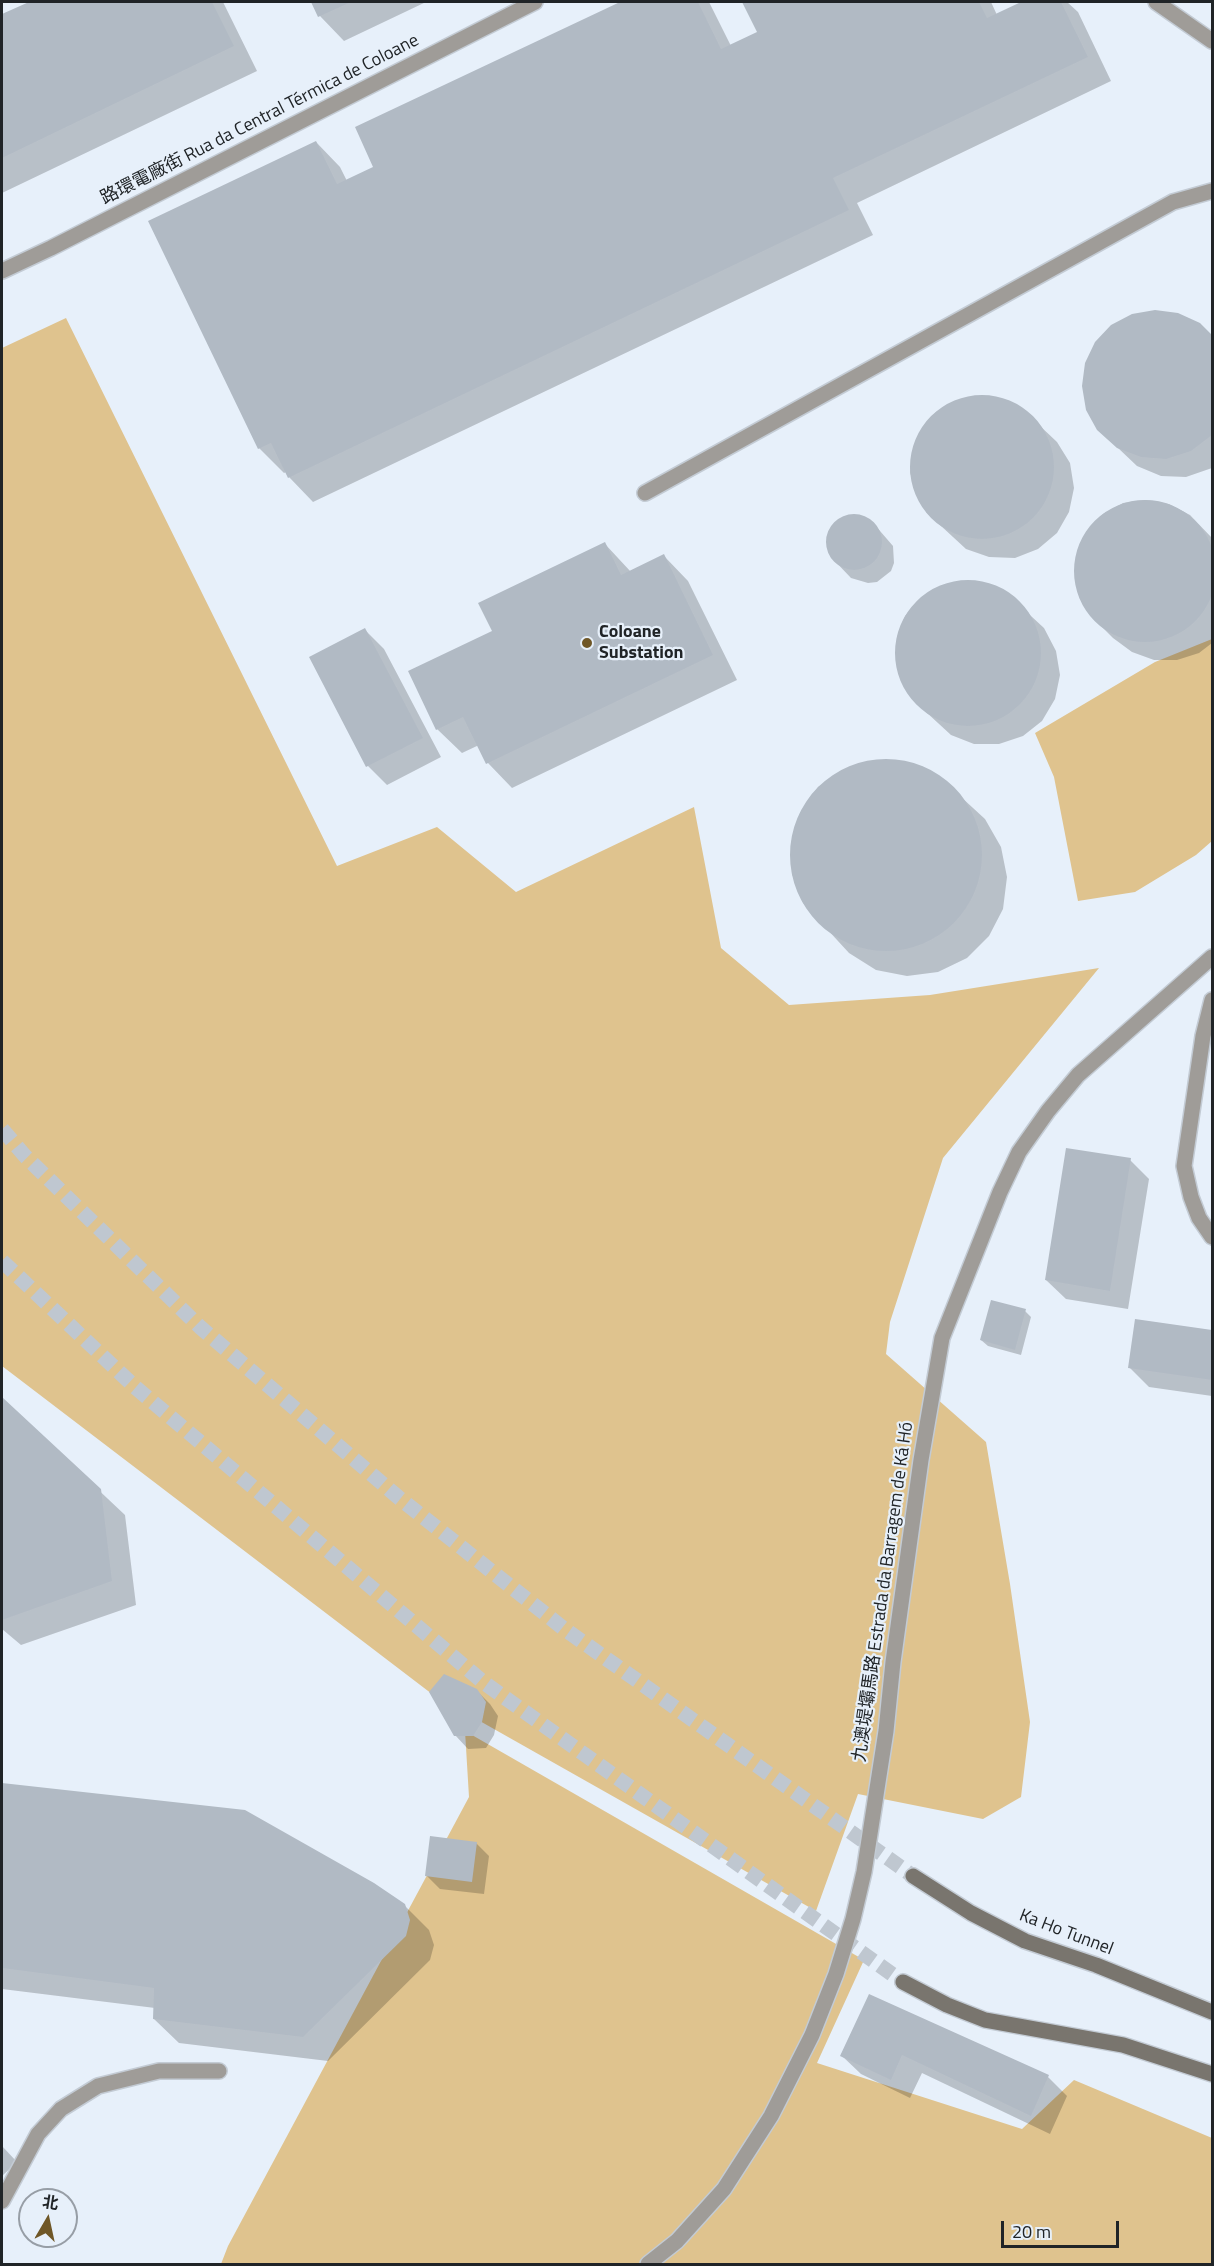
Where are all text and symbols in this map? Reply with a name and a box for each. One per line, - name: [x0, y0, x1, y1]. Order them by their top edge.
- street label: 路環電廠街 Rua da Central Térmica de Coloane: [97, 30, 423, 210]
- place label: Coloane Substation: [599, 622, 684, 664]
- marker: Coloane Substation: [580, 636, 594, 650]
- street label: 九澳堤壩馬路 Estrada da Barragem de Ká Hó: [849, 1421, 919, 1763]
- street label: Ka Ho Tunnel: [1016, 1905, 1116, 1961]
- north arrow: [18, 2188, 78, 2248]
- text: 北: [41, 2189, 60, 2215]
- scale bar: [1004, 2209, 1122, 2247]
- text: 20 m: [1012, 2218, 1051, 2245]

